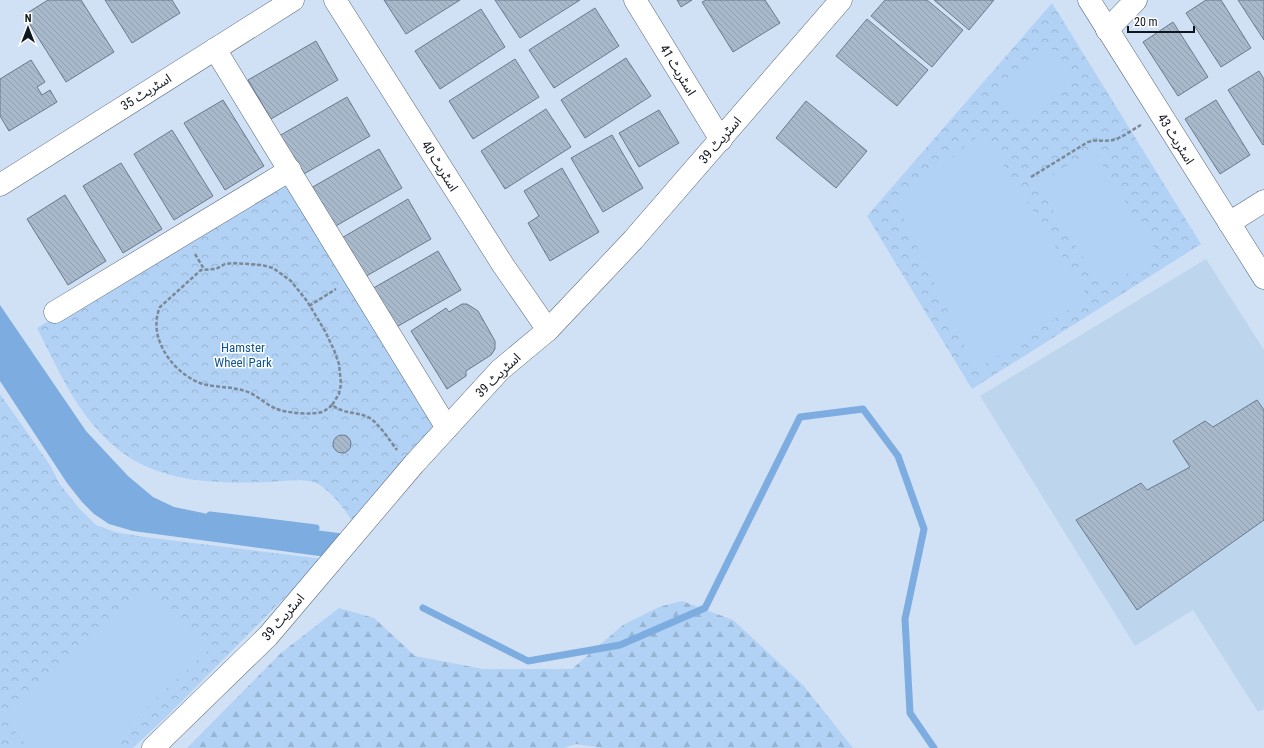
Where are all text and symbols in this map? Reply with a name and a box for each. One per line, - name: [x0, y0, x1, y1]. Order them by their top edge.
- north arrow: [8, 8, 48, 48]
- scale bar: [1128, 8, 1194, 34]
- text: N: [25, 12, 32, 25]
- text: 20 m: [1134, 15, 1158, 29]
- street label: اسٹریٹ 41: [657, 42, 699, 98]
- street label: اسٹریٹ 35: [118, 71, 174, 113]
- street label: اسٹریٹ 43: [1155, 111, 1197, 167]
- street label: اسٹریٹ 39: [696, 114, 744, 166]
- street label: اسٹریٹ 40: [419, 138, 461, 194]
- park label: Hamster Wheel Park: [214, 340, 272, 370]
- street label: اسٹریٹ 39: [472, 350, 524, 400]
- street label: اسٹریٹ 39: [259, 591, 307, 643]

